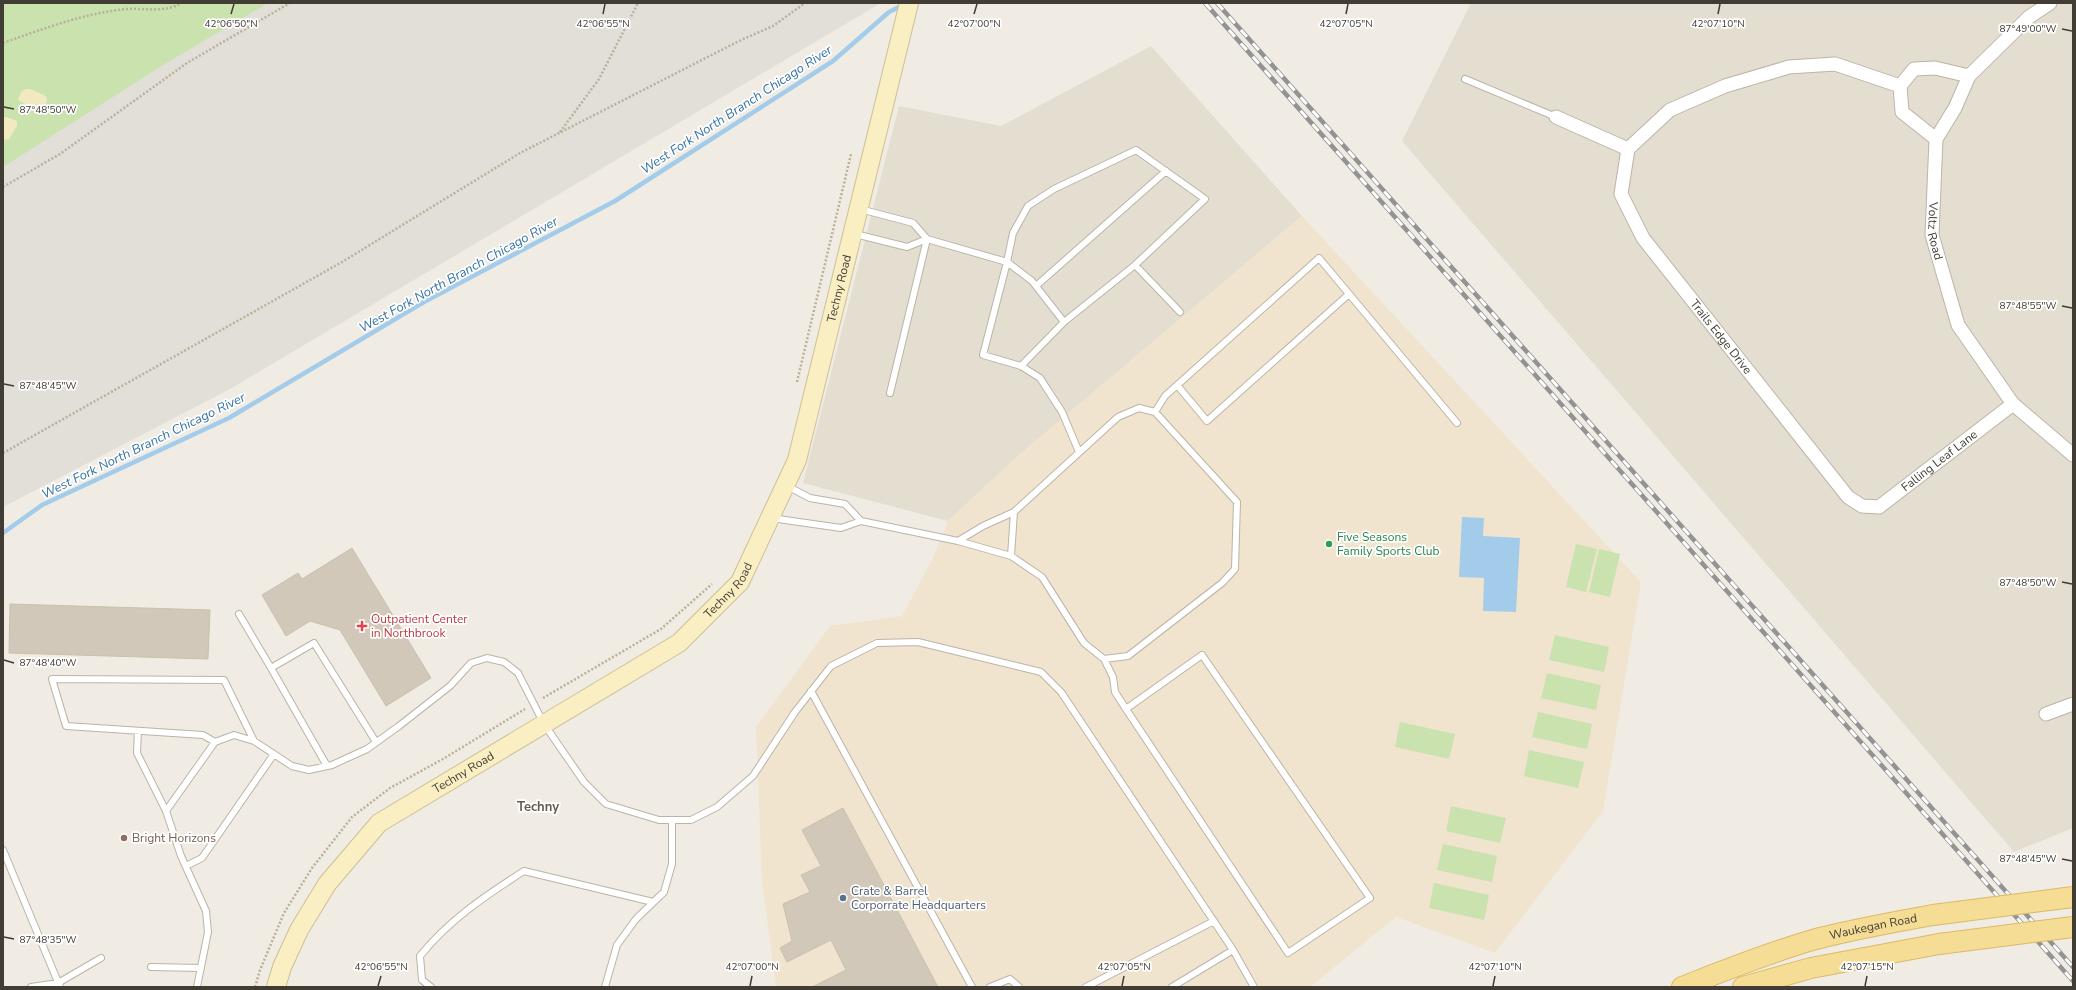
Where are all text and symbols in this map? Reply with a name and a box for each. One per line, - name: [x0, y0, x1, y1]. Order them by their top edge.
- text: 42°06'50"N: [204, 17, 258, 31]
- text: 42°06'55"N: [576, 17, 630, 31]
- text: 42°07'00"N: [947, 17, 1001, 31]
- text: 42°07'05"N: [1319, 17, 1373, 31]
- text: 42°07'10"N: [1691, 17, 1745, 31]
- text: 87°49'00"W: [2000, 22, 2056, 36]
- water label: West Fork North Branch Chicago River: [637, 41, 836, 179]
- text: 87°48'50"W: [20, 103, 76, 117]
- street label: Voltz Road: [1924, 201, 1947, 262]
- water label: West Fork North Branch Chicago River: [356, 212, 561, 337]
- street label: Techny Road: [823, 253, 855, 324]
- street label: Trails Edge Drive: [1687, 296, 1756, 377]
- text: 87°48'55"W: [2000, 299, 2056, 313]
- text: 87°48'45"W: [20, 379, 76, 393]
- water label: West Fork North Branch Chicago River: [38, 388, 249, 503]
- street label: Falling Leaf Lane: [1898, 426, 1981, 495]
- place label: Five Seasons Family Sports Club: [1337, 529, 1440, 559]
- marker: Five Seasons Family Sports Club: [1324, 539, 1334, 549]
- street label: Techny Road: [700, 560, 756, 622]
- text: 87°48'50"W: [2000, 576, 2056, 590]
- place label: Outpatient Center in Northbrook: [371, 611, 468, 641]
- marker: Outpatient Center in Northbrook: [356, 620, 368, 632]
- text: 87°48'40"W: [20, 656, 76, 670]
- street label: Techny Road: [430, 748, 497, 797]
- district label: Techny: [517, 798, 559, 816]
- place label: Bright Horizons: [132, 830, 216, 846]
- marker: Bright Horizons: [119, 833, 129, 843]
- text: 87°48'45"W: [2000, 852, 2056, 866]
- place label: Crate & Barrel Corporrate Headquarters: [851, 883, 986, 913]
- marker: Crate & Barrel Corporrate Headquarters: [838, 893, 848, 903]
- street label: Waukegan Road: [1828, 910, 1918, 943]
- text: 87°48'35"W: [20, 933, 76, 947]
- text: 42°06'55"N: [354, 960, 408, 974]
- text: 42°07'00"N: [725, 960, 779, 974]
- text: 42°07'05"N: [1097, 960, 1151, 974]
- text: 42°07'10"N: [1468, 960, 1522, 974]
- text: 42°07'15"N: [1840, 960, 1894, 974]

